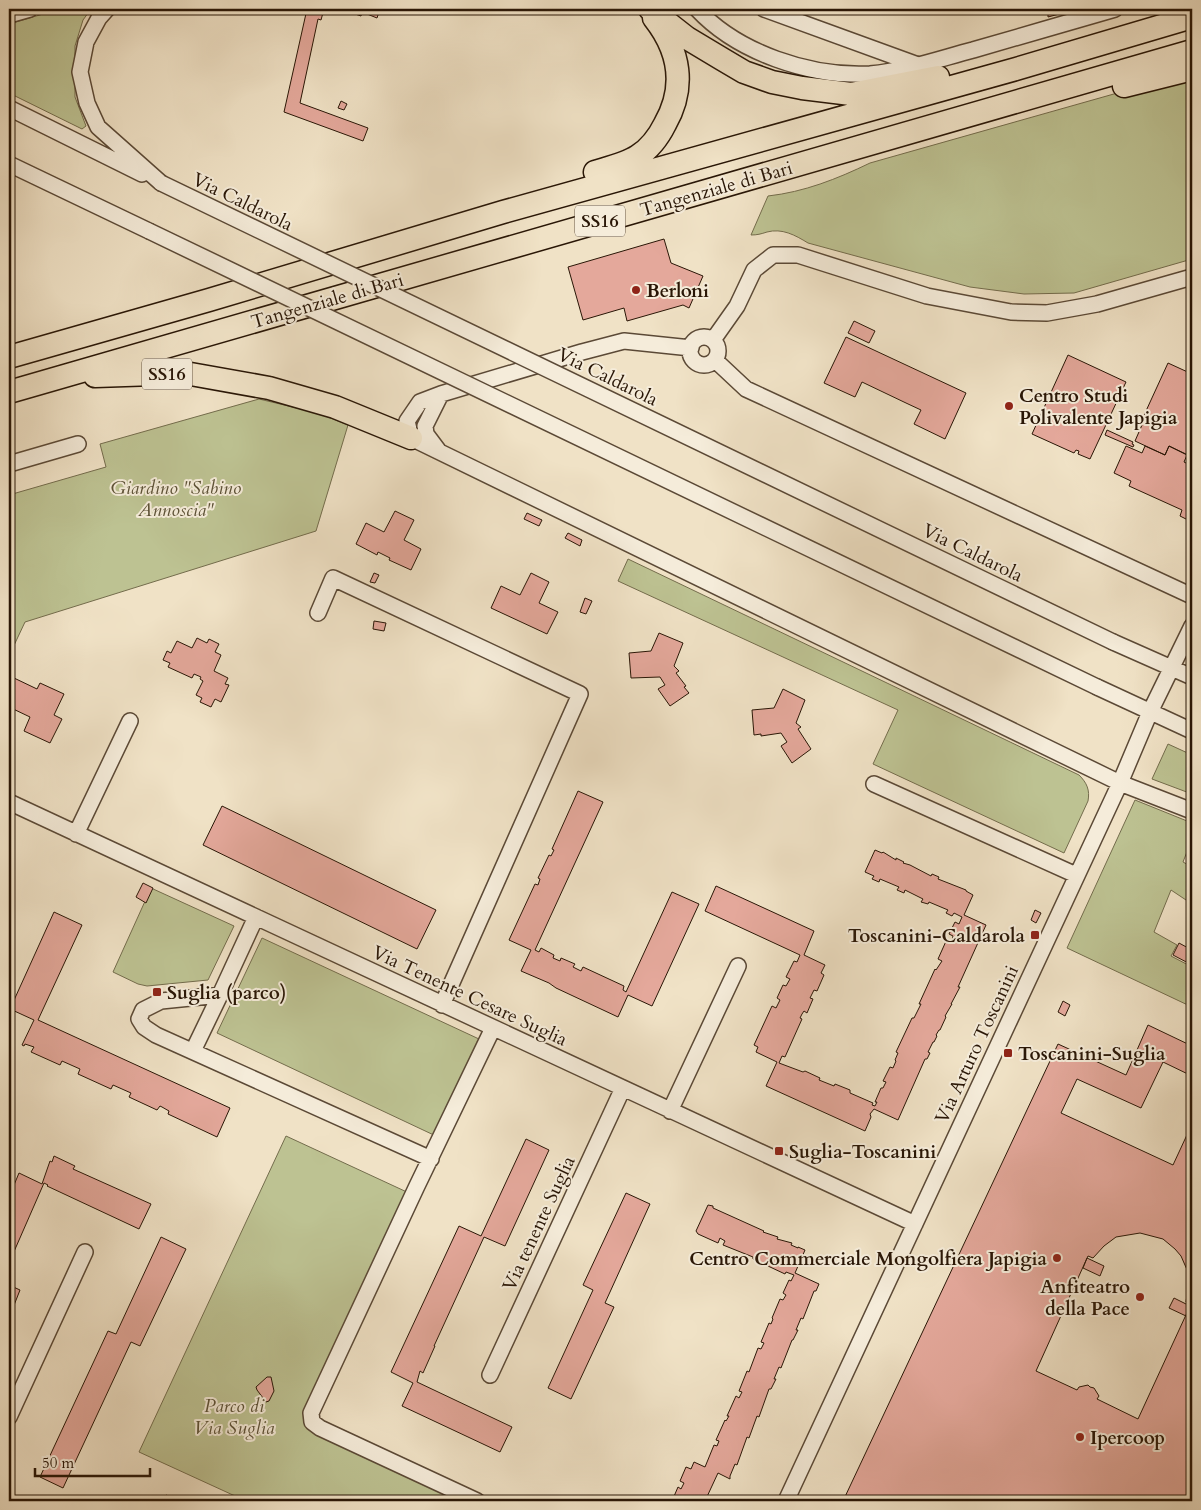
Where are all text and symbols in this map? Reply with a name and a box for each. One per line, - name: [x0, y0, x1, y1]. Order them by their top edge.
- street label: Tangenziale di Bari: [637, 155, 796, 223]
- street label: Via Caldarola: [188, 166, 297, 237]
- road number: SS16: [575, 206, 625, 237]
- street label: Tangenziale di Bari: [248, 267, 407, 335]
- place label: Berloni: [646, 278, 709, 304]
- marker: Berloni: [630, 284, 642, 296]
- street label: Via Caldarola: [553, 341, 662, 412]
- road number: SS16: [142, 358, 192, 389]
- place label: Centro Studi Polivalente Japigia: [1019, 383, 1178, 431]
- marker: Centro Studi Polivalente Japigia: [1003, 400, 1015, 412]
- park label: Giardino "Sabino Annoscia": [111, 475, 242, 523]
- street label: Via Caldarola: [918, 517, 1027, 588]
- place label: Toscanini-Caldarola: [848, 923, 1026, 949]
- marker: Toscanini-Caldarola: [1029, 929, 1041, 941]
- street label: Via Tenente Cesare Suglia: [368, 939, 571, 1053]
- street label: Via Arturo Toscanini: [929, 961, 1025, 1128]
- place label: Suglia (parco): [167, 980, 286, 1006]
- marker: Suglia (parco): [151, 986, 163, 998]
- place label: Toscanini-Suglia: [1018, 1041, 1166, 1067]
- marker: Toscanini-Suglia: [1002, 1047, 1014, 1059]
- place label: Suglia-Toscanini: [789, 1139, 936, 1165]
- marker: Suglia-Toscanini: [773, 1145, 785, 1157]
- street label: Via tenente Suglia: [496, 1152, 582, 1295]
- place label: Centro Commerciale Mongolfiera Japigia: [689, 1246, 1048, 1272]
- marker: Centro Commerciale Mongolfiera Japigia: [1051, 1252, 1063, 1264]
- place label: Anfiteatro della Pace: [1040, 1274, 1130, 1322]
- marker: Anfiteatro della Pace: [1134, 1291, 1146, 1303]
- park label: Parco di Via Suglia: [194, 1393, 275, 1441]
- place label: Ipercoop: [1090, 1425, 1165, 1451]
- marker: Ipercoop: [1074, 1431, 1086, 1443]
- scale bar: [35, 1445, 150, 1477]
- text: 50 m: [42, 1453, 74, 1473]

